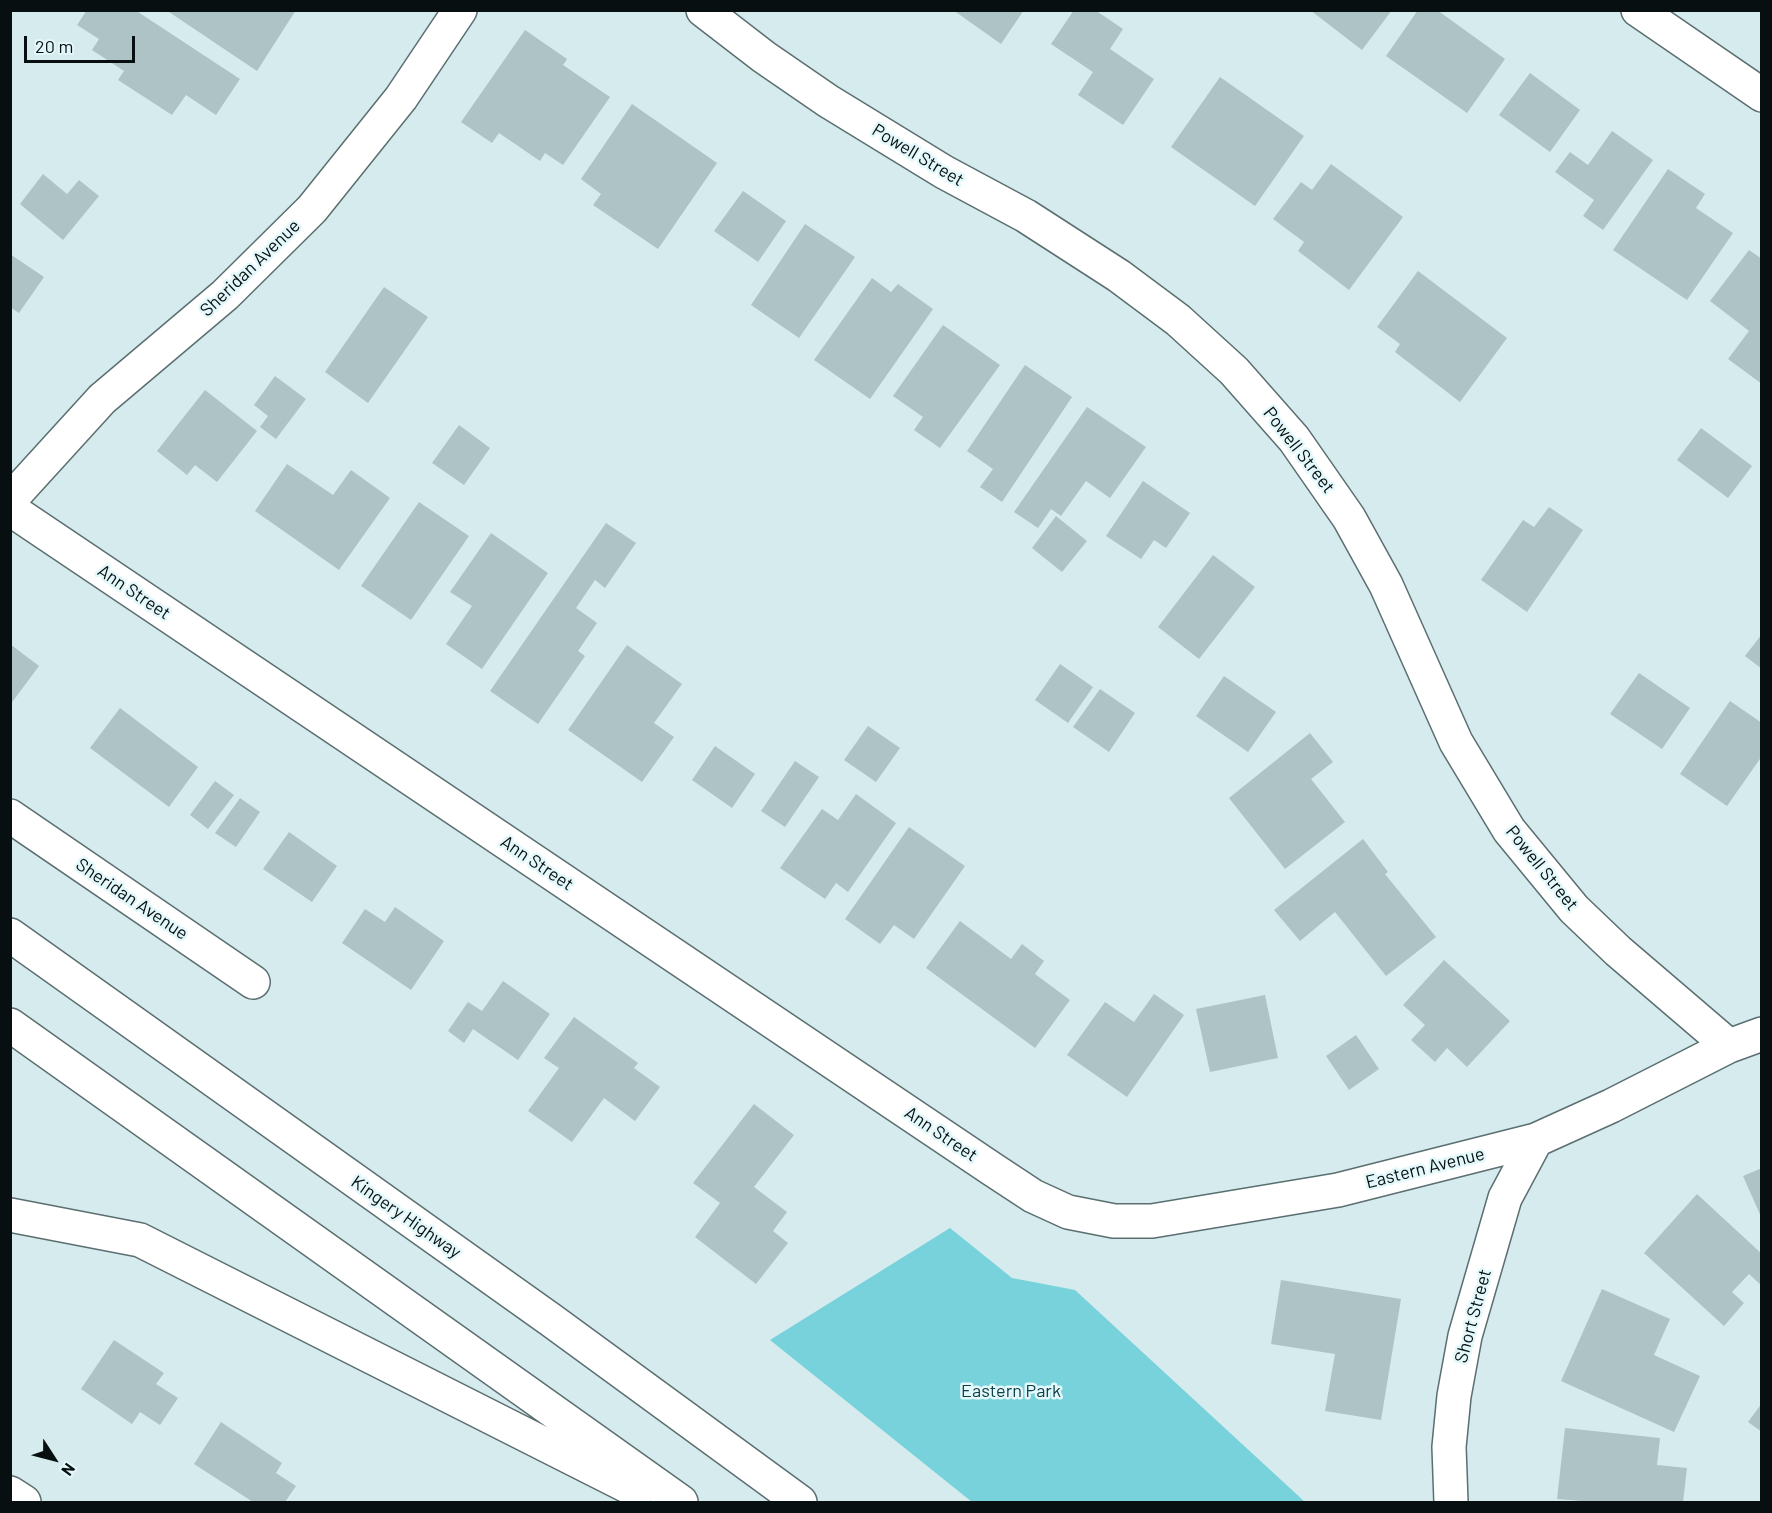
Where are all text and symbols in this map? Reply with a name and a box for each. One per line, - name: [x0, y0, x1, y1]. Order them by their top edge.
- scale bar: [27, 24, 138, 62]
- text: 20 m: [35, 35, 73, 57]
- street label: Powell Street: [868, 119, 968, 191]
- street label: Sheridan Avenue: [196, 215, 304, 321]
- street label: Powell Street: [1259, 403, 1339, 497]
- street label: Ann Street: [94, 560, 174, 624]
- street label: Powell Street: [1501, 821, 1583, 915]
- street label: Ann Street: [497, 831, 577, 895]
- street label: Sheridan Avenue: [72, 854, 192, 944]
- street label: Ann Street: [901, 1102, 981, 1166]
- street label: Eastern Avenue: [1363, 1143, 1487, 1193]
- street label: Kingery Highway: [347, 1171, 465, 1263]
- street label: Short Street: [1450, 1267, 1496, 1365]
- park label: Eastern Park: [961, 1380, 1061, 1402]
- north arrow: [24, 1429, 84, 1489]
- text: N: [58, 1460, 80, 1480]

